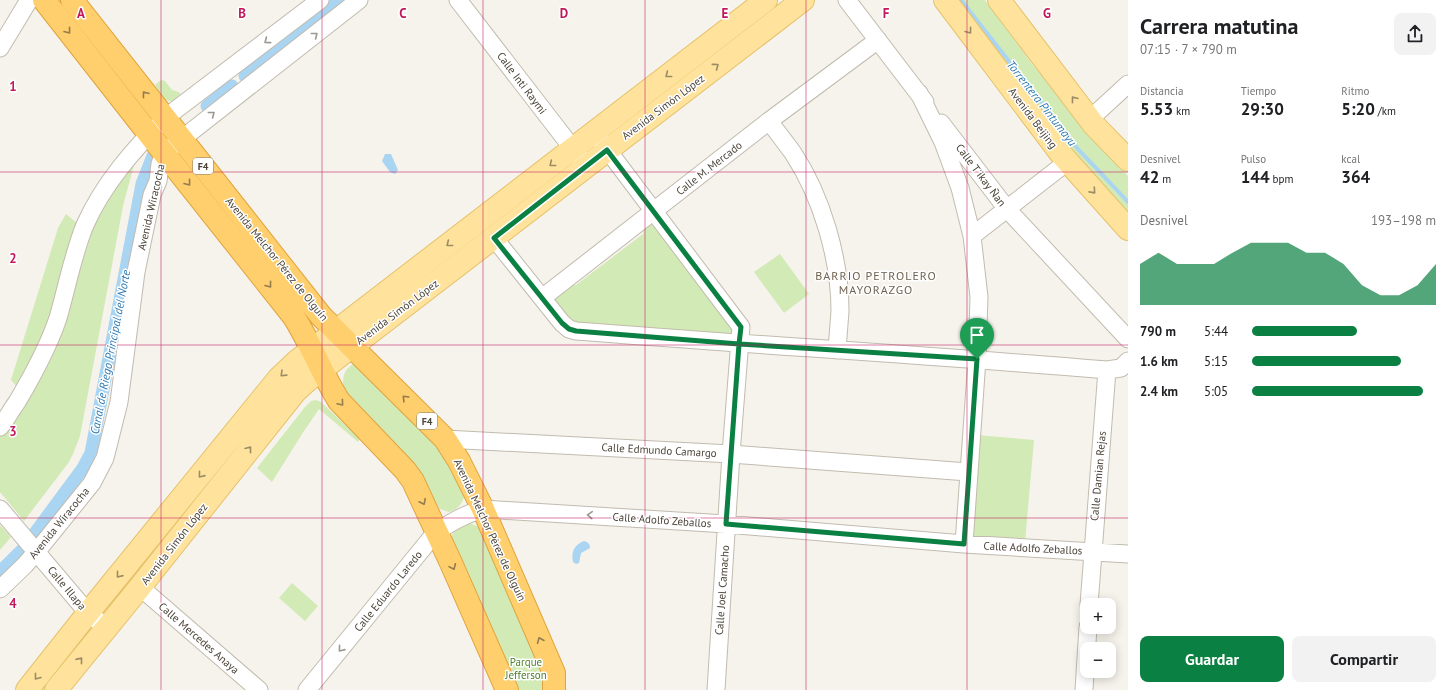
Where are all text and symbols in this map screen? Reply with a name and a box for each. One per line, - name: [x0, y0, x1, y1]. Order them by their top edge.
- text: A: [77, 5, 85, 22]
- text: B: [238, 5, 246, 22]
- text: C: [399, 5, 407, 22]
- text: D: [560, 5, 568, 22]
- text: E: [722, 5, 729, 22]
- text: F: [883, 5, 890, 22]
- text: G: [1043, 5, 1051, 22]
- text: Carrera matutina: [1140, 12, 1298, 40]
- button: share: [1394, 13, 1436, 55]
- one-way arrow: [63, 26, 70, 33]
- one-way arrow: [964, 27, 971, 34]
- one-way arrow: [310, 32, 317, 39]
- one-way arrow: [264, 36, 271, 43]
- text: 07:15 · 7 × 790 m: [1140, 41, 1237, 58]
- street label: Calle Inti Raymi: [494, 49, 550, 117]
- water label: Torrentera Pintumayu: [1004, 57, 1080, 149]
- one-way arrow: [711, 64, 718, 71]
- one-way arrow: [666, 70, 673, 77]
- street label: Avenida Simón López: [619, 71, 707, 143]
- text: 1: [9, 78, 17, 95]
- text: Distancia: [1140, 84, 1183, 98]
- text: Tiempo: [1241, 84, 1276, 98]
- text: Ritmo: [1341, 84, 1369, 98]
- street label: Avenida Beijing: [1005, 85, 1061, 151]
- one-way arrow: [143, 91, 150, 98]
- one-way arrow: [1072, 97, 1079, 104]
- text: 5.53: [1140, 98, 1173, 120]
- text: 29:30: [1241, 98, 1284, 120]
- text: 5:20: [1341, 98, 1375, 120]
- text: km: [1173, 104, 1190, 118]
- text: /km: [1375, 104, 1396, 118]
- one-way arrow: [207, 112, 214, 119]
- street label: Calle M. Mercado: [673, 138, 745, 198]
- street label: Calle T'ikay Ñan: [953, 141, 1009, 209]
- text: Desnivel: [1140, 152, 1180, 166]
- text: Pulso: [1241, 152, 1266, 166]
- text: kcal: [1341, 152, 1360, 166]
- road number: F4: [193, 158, 213, 174]
- one-way arrow: [550, 160, 557, 167]
- street label: Avenida Wiracocha: [134, 162, 168, 252]
- text: 42: [1140, 166, 1159, 188]
- text: 144: [1241, 166, 1270, 188]
- text: 364: [1341, 166, 1370, 188]
- text: m: [1159, 172, 1171, 186]
- text: bpm: [1270, 172, 1293, 186]
- one-way arrow: [184, 179, 191, 186]
- one-way arrow: [1088, 186, 1096, 194]
- street label: Avenida Melchor Pérez de Olguín: [223, 194, 331, 324]
- text: Desnivel: [1140, 212, 1188, 229]
- text: 193–198 m: [1371, 212, 1436, 229]
- one-way arrow: [447, 239, 454, 246]
- text: 2: [9, 250, 17, 267]
- water label: Canal de Riego Principal del Norte: [87, 268, 133, 435]
- district label: BARRIO PETROLERO MAYORAZGO: [815, 268, 937, 297]
- street label: Avenida Simón López: [353, 276, 441, 348]
- one-way arrow: [264, 281, 271, 288]
- pin: [960, 318, 994, 359]
- text: 790 m: [1140, 323, 1176, 340]
- text: 5:44: [1204, 323, 1228, 340]
- icon: arrive: [966, 324, 988, 346]
- text: 1.6 km: [1140, 353, 1178, 370]
- text: 5:15: [1204, 353, 1228, 370]
- one-way arrow: [280, 369, 288, 377]
- text: 2.4 km: [1140, 383, 1178, 400]
- text: 5:05: [1204, 383, 1228, 400]
- one-way arrow: [402, 395, 410, 403]
- one-way arrow: [336, 398, 343, 405]
- road number: F4: [417, 413, 437, 429]
- text: 3: [9, 423, 17, 440]
- street label: Calle Damian Rejas: [1087, 430, 1109, 521]
- street label: Calle Edmundo Camargo: [601, 440, 717, 460]
- one-way arrow: [245, 447, 252, 454]
- street label: Avenida Melchor Pérez de Olguín: [451, 457, 529, 603]
- one-way arrow: [198, 470, 205, 477]
- street label: Avenida Wiracocha: [26, 484, 92, 562]
- one-way arrow: [418, 498, 426, 505]
- street label: Avenida Simón López: [138, 500, 210, 588]
- street label: Calle Adolfo Zeballos: [612, 510, 712, 530]
- one-way arrow: [587, 511, 593, 520]
- street label: Calle Adolfo Zeballos: [983, 538, 1083, 558]
- street label: Calle Joel Camacho: [712, 544, 732, 635]
- street label: Calle Eduardo Laredo: [351, 548, 425, 634]
- street label: Calle Illapa: [45, 563, 89, 613]
- one-way arrow: [448, 563, 456, 570]
- one-way arrow: [116, 571, 123, 578]
- text: 4: [9, 595, 17, 612]
- map controls: [1080, 598, 1116, 678]
- button: +: [1080, 598, 1116, 634]
- street label: Calle Mercedes Anaya: [156, 599, 242, 677]
- button: Guardar: [1140, 636, 1284, 682]
- button: Compartir: [1292, 636, 1436, 682]
- one-way arrow: [536, 637, 544, 644]
- button: −: [1080, 642, 1116, 678]
- one-way arrow: [338, 644, 345, 651]
- park label: Parque Jefferson: [504, 655, 547, 682]
- one-way arrow: [76, 657, 83, 664]
- one-way arrow: [35, 672, 42, 679]

